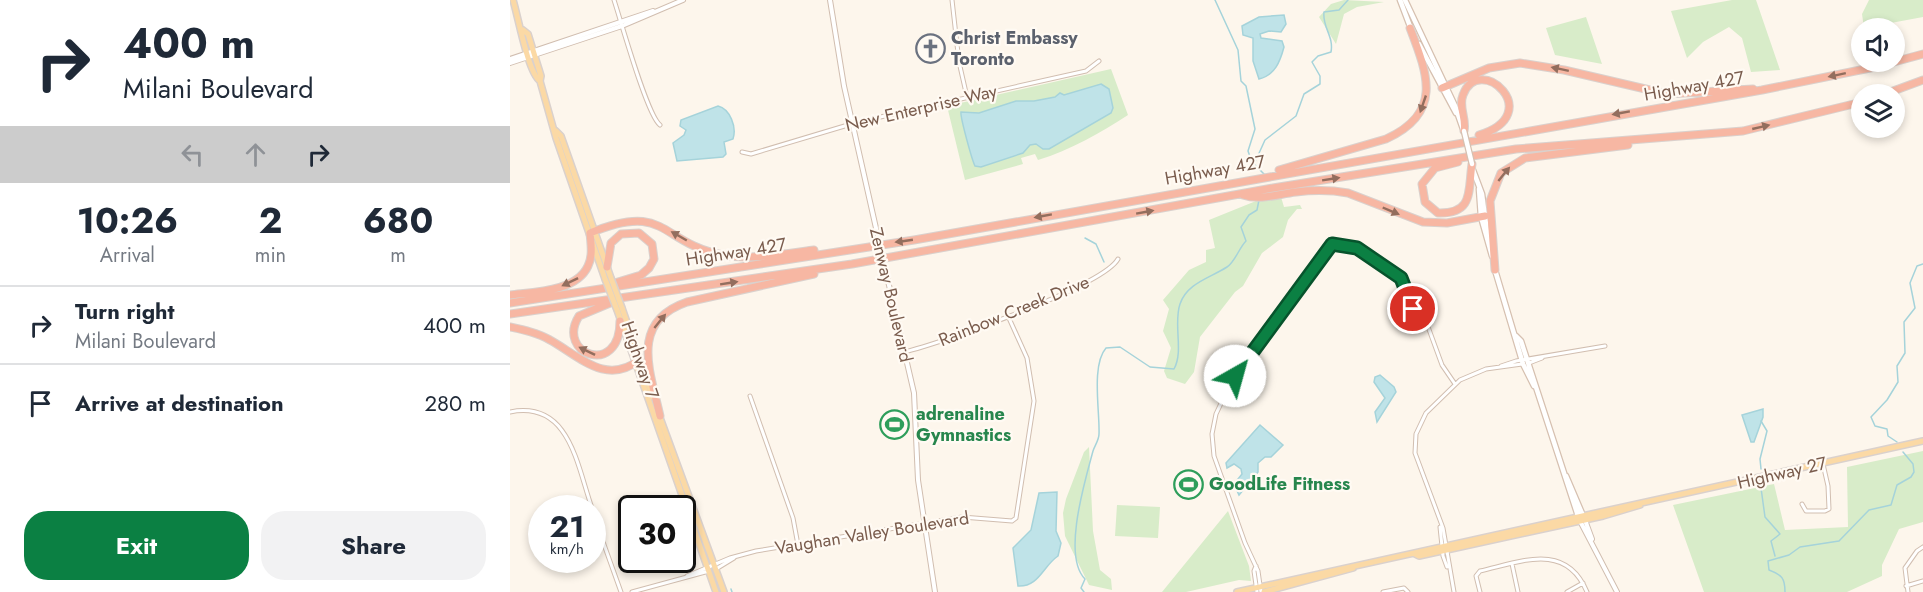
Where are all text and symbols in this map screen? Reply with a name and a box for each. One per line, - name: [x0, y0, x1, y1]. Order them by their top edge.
- text: 400 m: [123, 13, 255, 74]
- map controls: [1851, 18, 1905, 138]
- button: sound: [1851, 18, 1905, 72]
- icon: right: [24, 24, 102, 102]
- place label: Christ Embassy Toronto: [951, 25, 1078, 72]
- church icon: Christ Embassy Toronto: [914, 32, 946, 64]
- one-way arrow: [1551, 64, 1569, 74]
- street label: Highway 427: [1642, 64, 1747, 108]
- text: Milani Boulevard: [123, 69, 314, 108]
- one-way arrow: [1827, 71, 1846, 80]
- street label: New Enterprise Way: [842, 78, 1000, 138]
- button: layers: [1851, 84, 1905, 138]
- one-way arrow: [1418, 95, 1428, 113]
- one-way arrow: [1612, 109, 1631, 118]
- one-way arrow: [1752, 121, 1770, 131]
- icon: left: [176, 138, 209, 171]
- icon: ahead: [239, 138, 272, 171]
- icon: right: [302, 138, 335, 171]
- street label: Highway 427: [1163, 148, 1268, 192]
- one-way arrow: [1497, 166, 1510, 182]
- one-way arrow: [1322, 174, 1341, 183]
- text: 10:26: [77, 194, 178, 246]
- text: 2: [259, 194, 282, 246]
- text: 680: [363, 194, 433, 246]
- one-way arrow: [1383, 206, 1400, 215]
- one-way arrow: [1135, 207, 1154, 216]
- one-way arrow: [1034, 212, 1053, 221]
- street label: Zenway Boulevard: [863, 225, 919, 365]
- one-way arrow: [670, 231, 687, 241]
- street label: Highway 427: [684, 231, 789, 273]
- one-way arrow: [894, 237, 913, 246]
- text: Arrival: [100, 241, 155, 270]
- text: min: [255, 241, 286, 270]
- text: m: [390, 241, 406, 270]
- street label: Rainbow Creek Drive: [935, 269, 1093, 353]
- one-way arrow: [561, 277, 578, 287]
- one-way arrow: [720, 278, 739, 287]
- pin: [1387, 283, 1438, 334]
- icon: arrive: [1396, 292, 1429, 325]
- text: Turn right: [75, 295, 175, 327]
- icon: right: [24, 309, 57, 342]
- text: 400 m: [423, 309, 486, 341]
- one-way arrow: [653, 313, 666, 329]
- street label: Highway 7: [615, 318, 666, 403]
- text: Milani Boulevard: [75, 327, 216, 356]
- position arrow: [1203, 344, 1267, 408]
- one-way arrow: [578, 346, 596, 356]
- icon: arrive: [24, 387, 57, 420]
- text: Arrive at destination: [75, 387, 284, 419]
- text: 280 m: [425, 387, 486, 419]
- place label: adrenaline Gymnastics: [916, 401, 1011, 448]
- sports icon: adrenaline Gymnastics: [879, 408, 911, 440]
- street label: Highway 27: [1735, 450, 1830, 496]
- sports icon: GoodLife Fitness: [1172, 468, 1204, 500]
- place label: GoodLife Fitness: [1209, 471, 1350, 497]
- speed limit sign: 30: [618, 495, 696, 573]
- text: 21: [550, 505, 584, 548]
- street label: Vaughan Valley Boulevard: [773, 505, 971, 561]
- button: Exit: [24, 511, 249, 580]
- button: Share: [261, 511, 486, 580]
- text: km/h: [550, 538, 584, 560]

